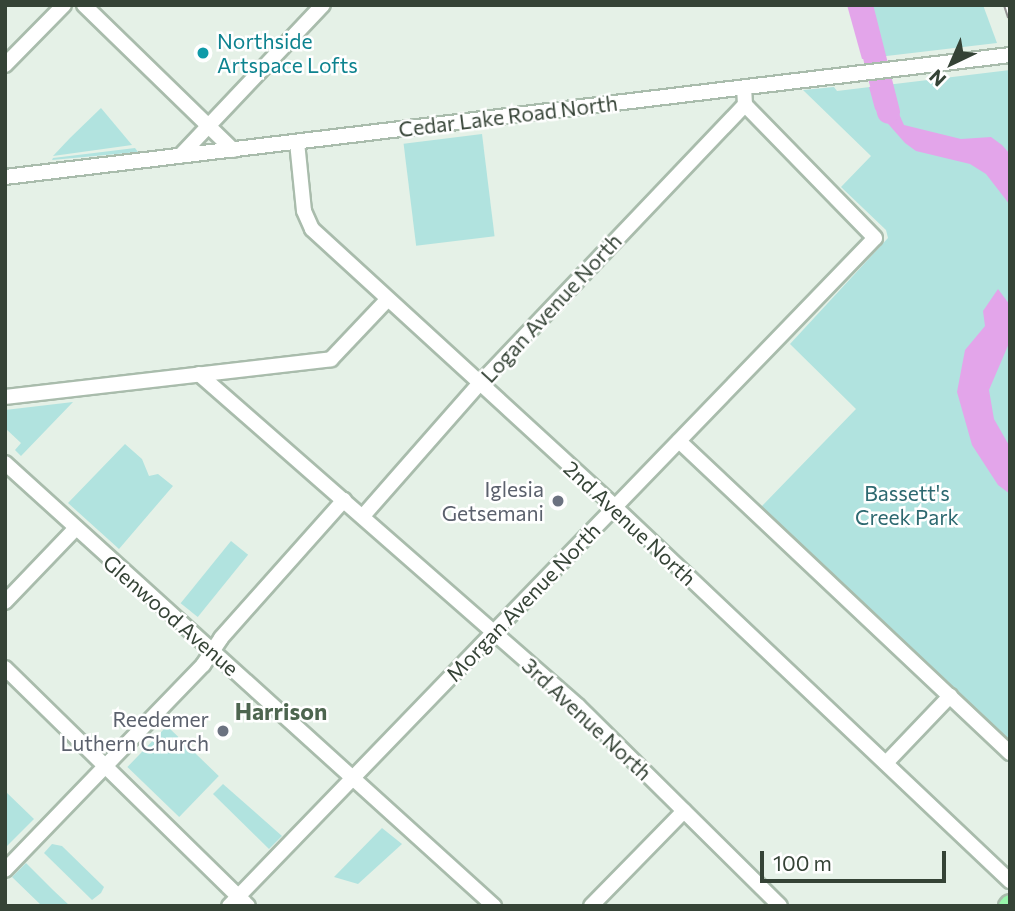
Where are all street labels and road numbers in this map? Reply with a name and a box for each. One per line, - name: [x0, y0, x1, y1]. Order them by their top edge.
- street label: Cedar Lake Road North: [397, 90, 619, 142]
- street label: Logan Avenue North: [476, 228, 626, 388]
- street label: 2nd Avenue North: [559, 455, 701, 591]
- street label: Morgan Avenue North: [441, 517, 605, 687]
- street label: Glenwood Avenue: [98, 549, 244, 681]
- street label: 3rd Avenue North: [517, 653, 657, 785]

